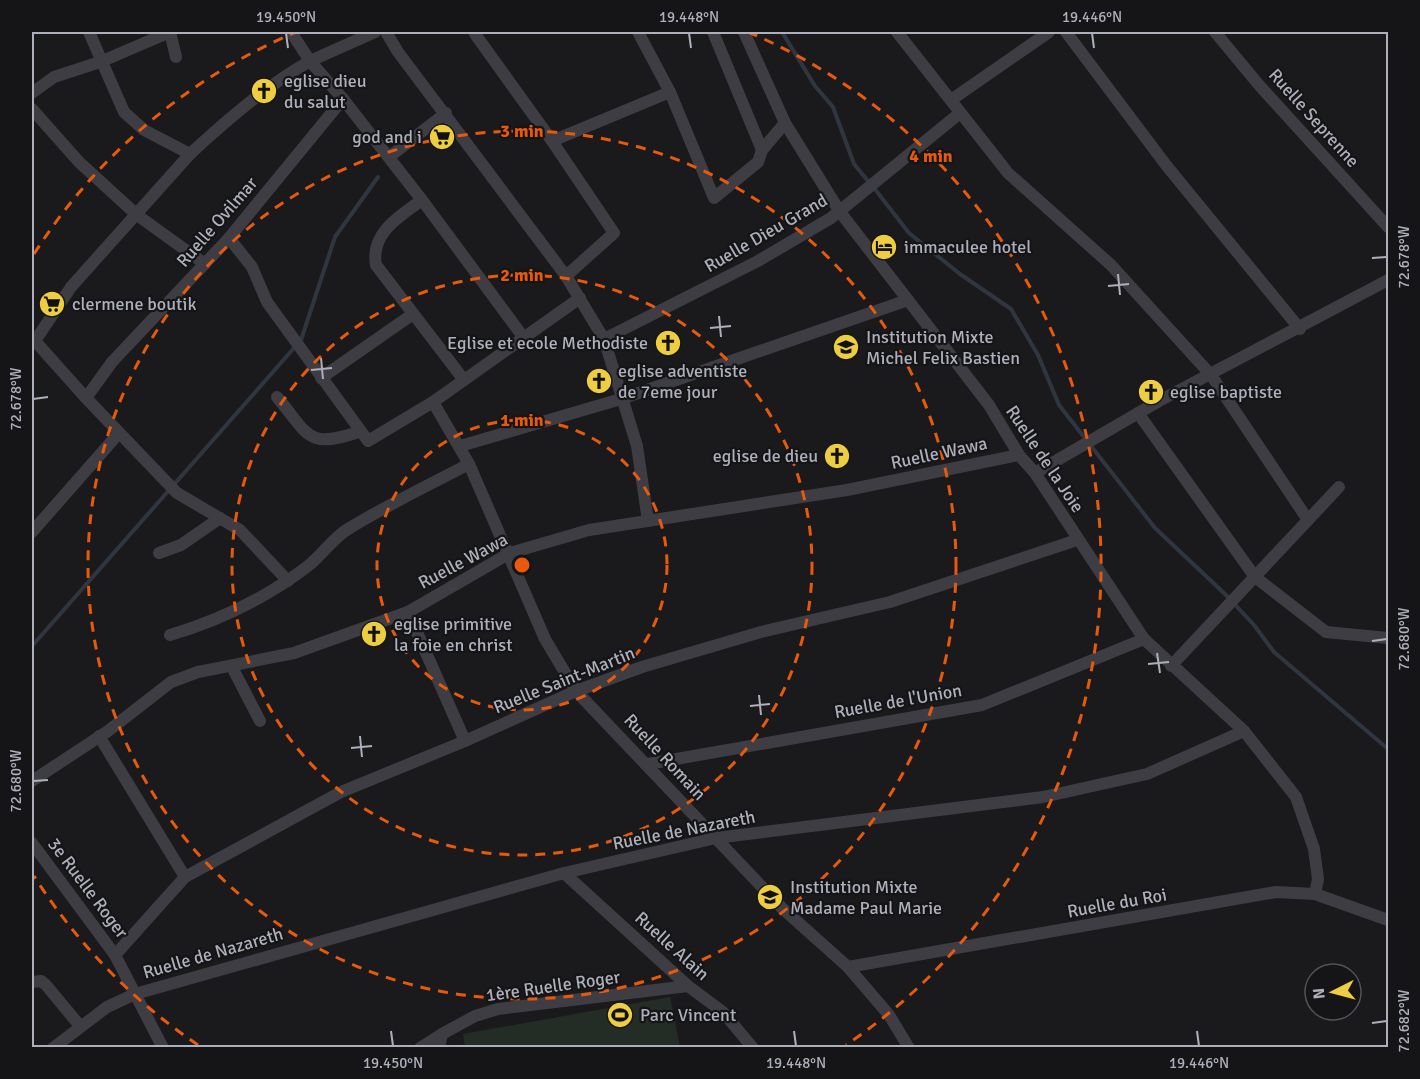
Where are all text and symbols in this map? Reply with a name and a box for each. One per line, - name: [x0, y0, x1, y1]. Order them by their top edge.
- text: 19.450°N: [256, 8, 316, 26]
- text: 19.448°N: [659, 8, 719, 26]
- text: 19.446°N: [1062, 8, 1122, 26]
- street label: Ruelle Seprenne: [1264, 64, 1364, 172]
- place label: eglise dieu du salut: [284, 70, 367, 113]
- church icon: eglise dieu du salut: [249, 76, 279, 106]
- text: 3 min: [500, 120, 544, 142]
- supermarket icon: god and i: [427, 122, 457, 152]
- place label: god and i: [352, 126, 422, 148]
- text: 4 min: [909, 145, 953, 167]
- street label: Ruelle Ovilmar: [172, 172, 262, 272]
- street label: Ruelle Dieu Grand: [701, 189, 831, 277]
- text: 72.678°W: [1395, 225, 1413, 288]
- hotel icon: immaculee hotel: [869, 232, 899, 262]
- place label: immaculee hotel: [904, 236, 1031, 258]
- text: 2 min: [500, 264, 544, 286]
- supermarket icon: clermene boutik: [37, 289, 67, 319]
- place label: clermene boutik: [72, 293, 196, 315]
- place label: Institution Mixte Michel Felix Bastien: [866, 326, 1020, 369]
- church icon: Eglise et ecole Methodiste: [653, 328, 683, 358]
- place label: Eglise et ecole Methodiste: [447, 332, 648, 354]
- school or university icon: Institution Mixte Michel Felix Bastien: [831, 332, 861, 362]
- place label: eglise adventiste de 7eme jour: [618, 360, 747, 403]
- church icon: eglise adventiste de 7eme jour: [584, 366, 614, 396]
- text: 72.678°W: [7, 367, 25, 430]
- church icon: eglise baptiste: [1136, 377, 1166, 407]
- place label: eglise baptiste: [1170, 381, 1282, 403]
- street label: Ruelle de la Joie: [1001, 401, 1089, 517]
- text: 1 min: [500, 409, 544, 431]
- street label: Ruelle Wawa: [889, 432, 989, 474]
- church icon: eglise de dieu: [822, 441, 852, 471]
- place label: eglise de dieu: [713, 445, 818, 467]
- street label: Ruelle Wawa: [415, 528, 511, 594]
- centre of rings: [512, 555, 532, 575]
- text: 72.680°W: [1395, 607, 1413, 670]
- place label: eglise primitive la foie en christ: [394, 613, 513, 656]
- church icon: eglise primitive la foie en christ: [359, 619, 389, 649]
- street label: Ruelle Saint-Martin: [490, 642, 638, 718]
- street label: Ruelle de l'Union: [832, 679, 964, 723]
- street label: Ruelle Romain: [619, 709, 711, 805]
- text: 72.680°W: [7, 749, 25, 812]
- street label: Ruelle de Nazareth: [611, 805, 757, 855]
- street label: 3e Ruelle Roger: [43, 833, 133, 943]
- place label: Institution Mixte Madame Paul Marie: [790, 876, 942, 919]
- school or university icon: Institution Mixte Madame Paul Marie: [755, 882, 785, 912]
- street label: Ruelle du Roi: [1066, 883, 1168, 923]
- street label: Ruelle Alain: [630, 907, 714, 985]
- street label: Ruelle de Nazareth: [140, 922, 286, 984]
- north arrow: [1303, 962, 1363, 1022]
- street label: 1ère Ruelle Roger: [484, 966, 622, 1006]
- text: N: [1309, 987, 1330, 1000]
- text: 72.682°W: [1395, 989, 1413, 1052]
- sports icon: Parc Vincent: [605, 1000, 635, 1030]
- place label: Parc Vincent: [640, 1004, 736, 1026]
- text: 19.450°N: [363, 1054, 423, 1072]
- text: 19.448°N: [766, 1054, 826, 1072]
- text: 19.446°N: [1169, 1054, 1229, 1072]

